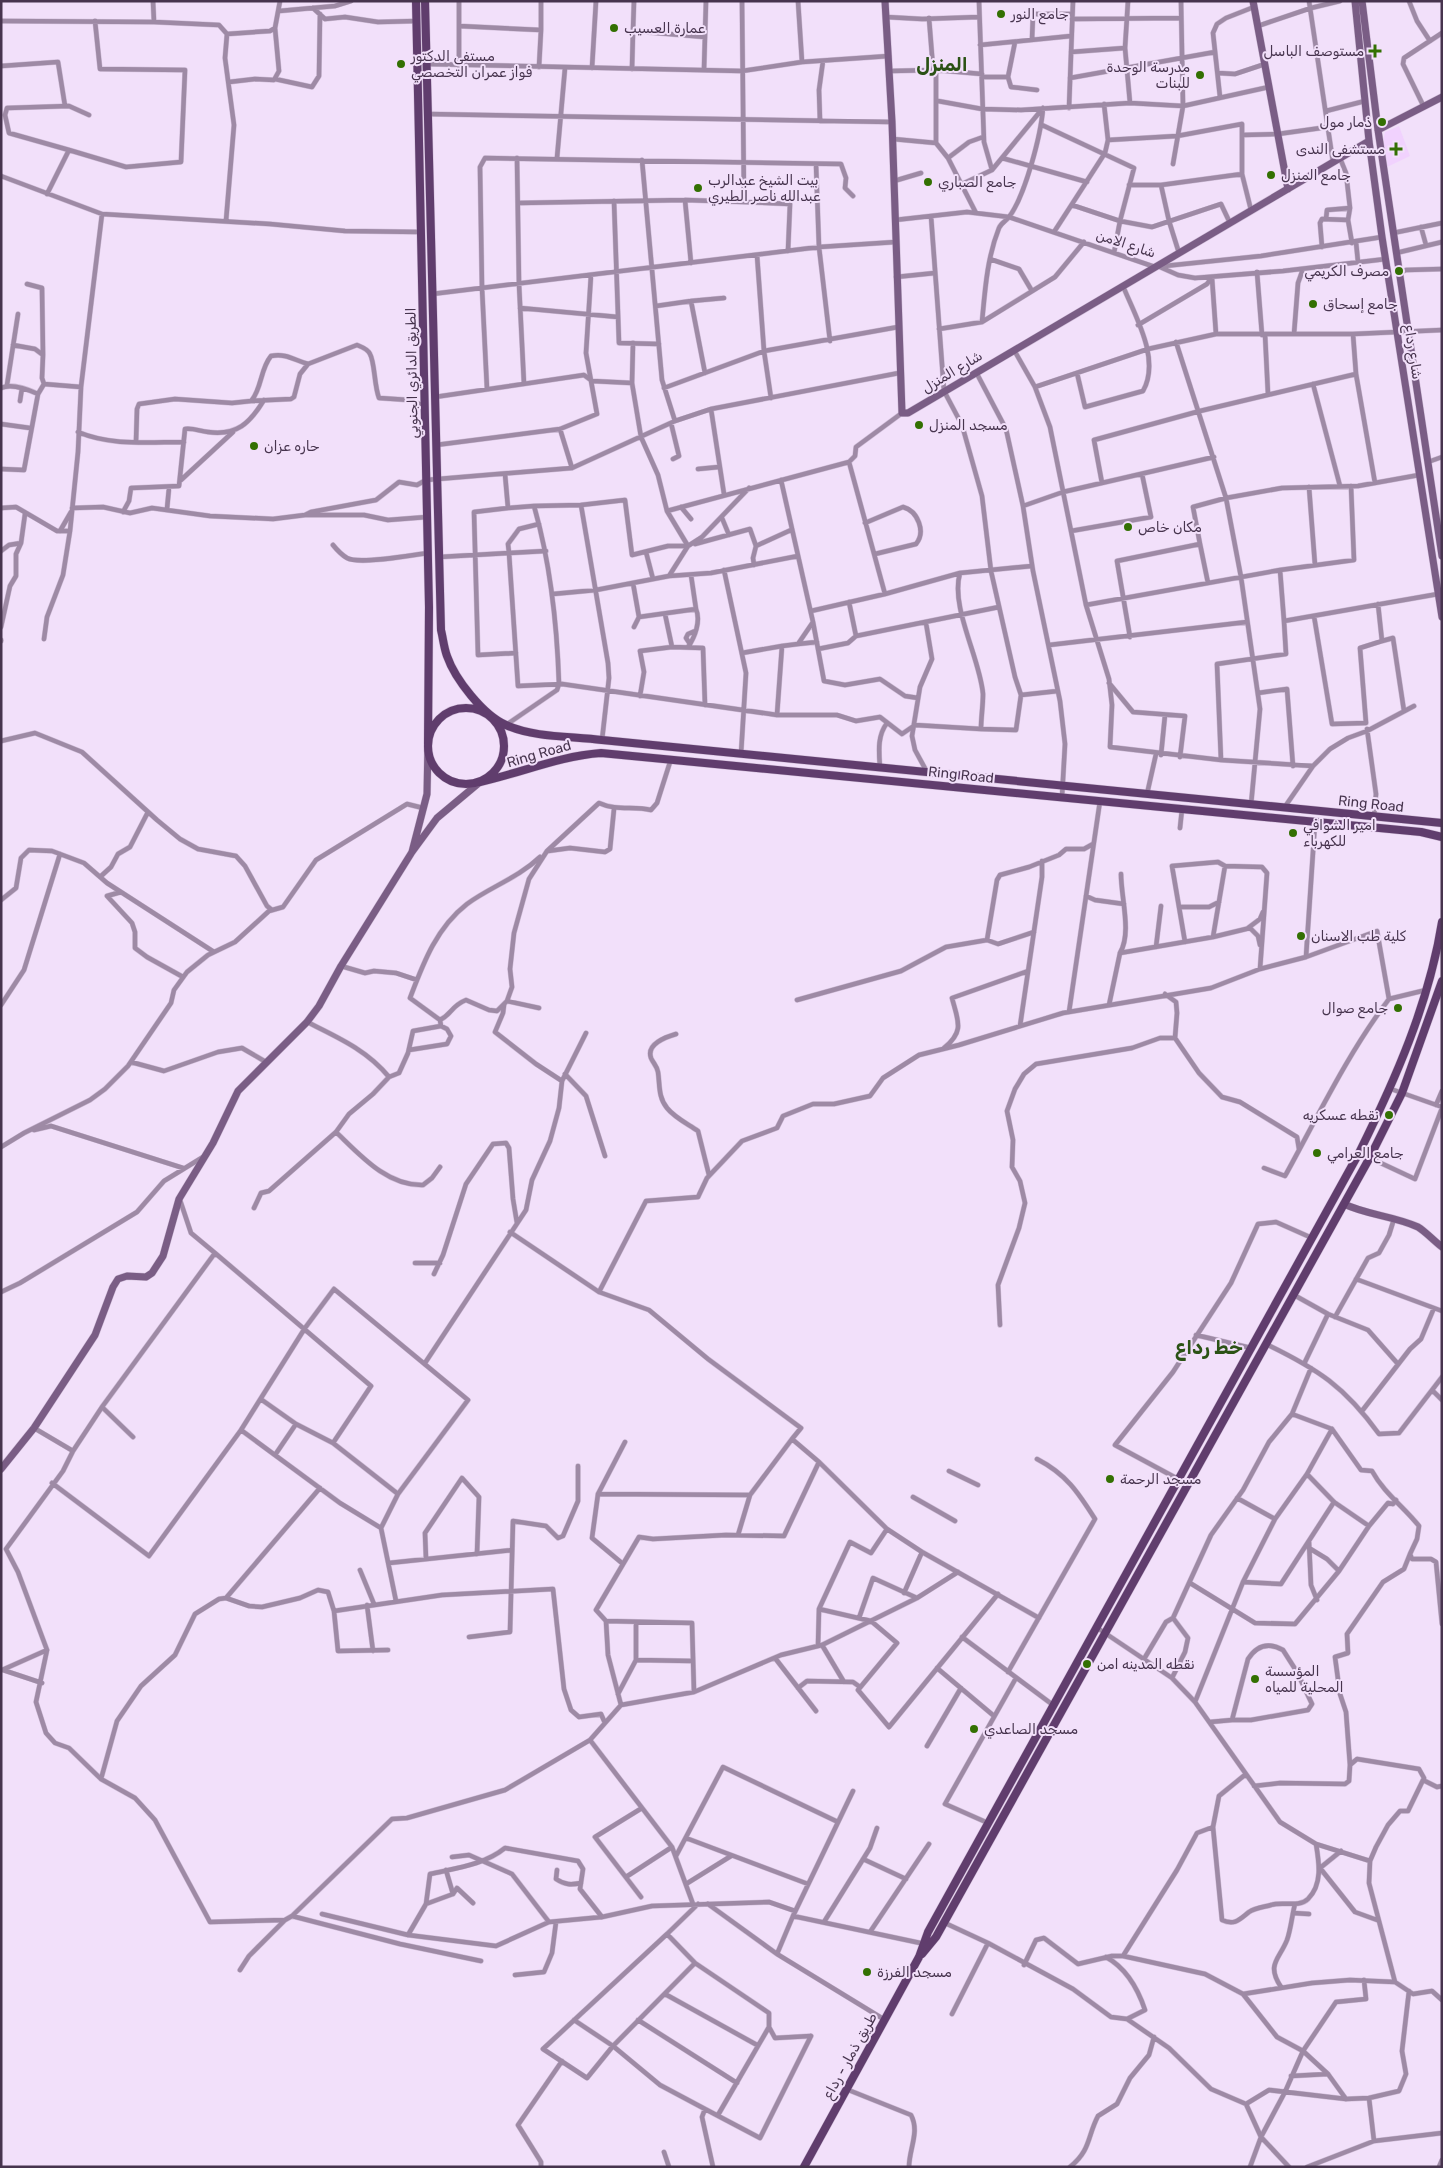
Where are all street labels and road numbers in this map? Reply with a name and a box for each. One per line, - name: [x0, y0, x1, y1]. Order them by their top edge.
- street label: شارع الامن: [1093, 226, 1158, 263]
- street label: الطريق الدائري الجنوبي: [402, 307, 424, 439]
- street label: شارع رداع: [1398, 323, 1426, 381]
- street label: شارع المنزل: [919, 347, 986, 398]
- street label: Ring Road: [505, 737, 573, 771]
- street label: Ring Road: [927, 763, 995, 787]
- street label: Ring Road: [1337, 792, 1405, 816]
- street label: طريق ذمار - رداع: [819, 2010, 883, 2103]

